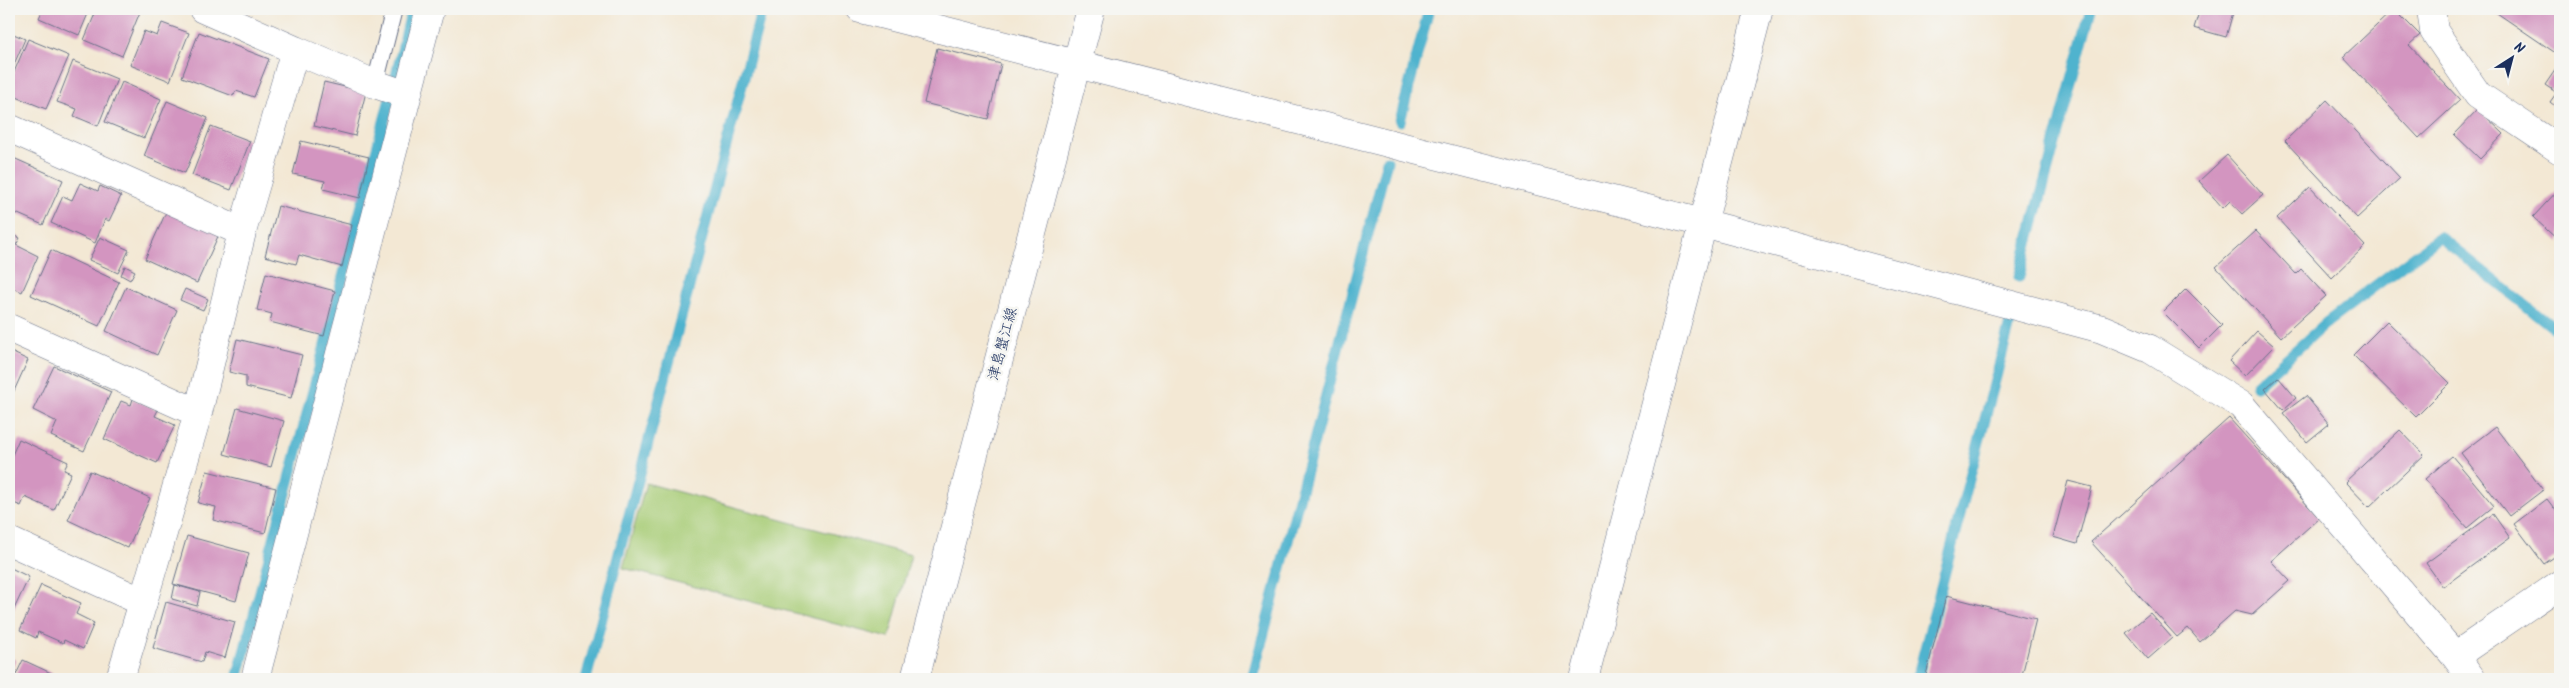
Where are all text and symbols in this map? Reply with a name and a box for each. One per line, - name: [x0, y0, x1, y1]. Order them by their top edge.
- north arrow: [2486, 32, 2536, 82]
- text: N: [2509, 37, 2529, 60]
- street label: 津島蟹江線: [982, 305, 1024, 383]

